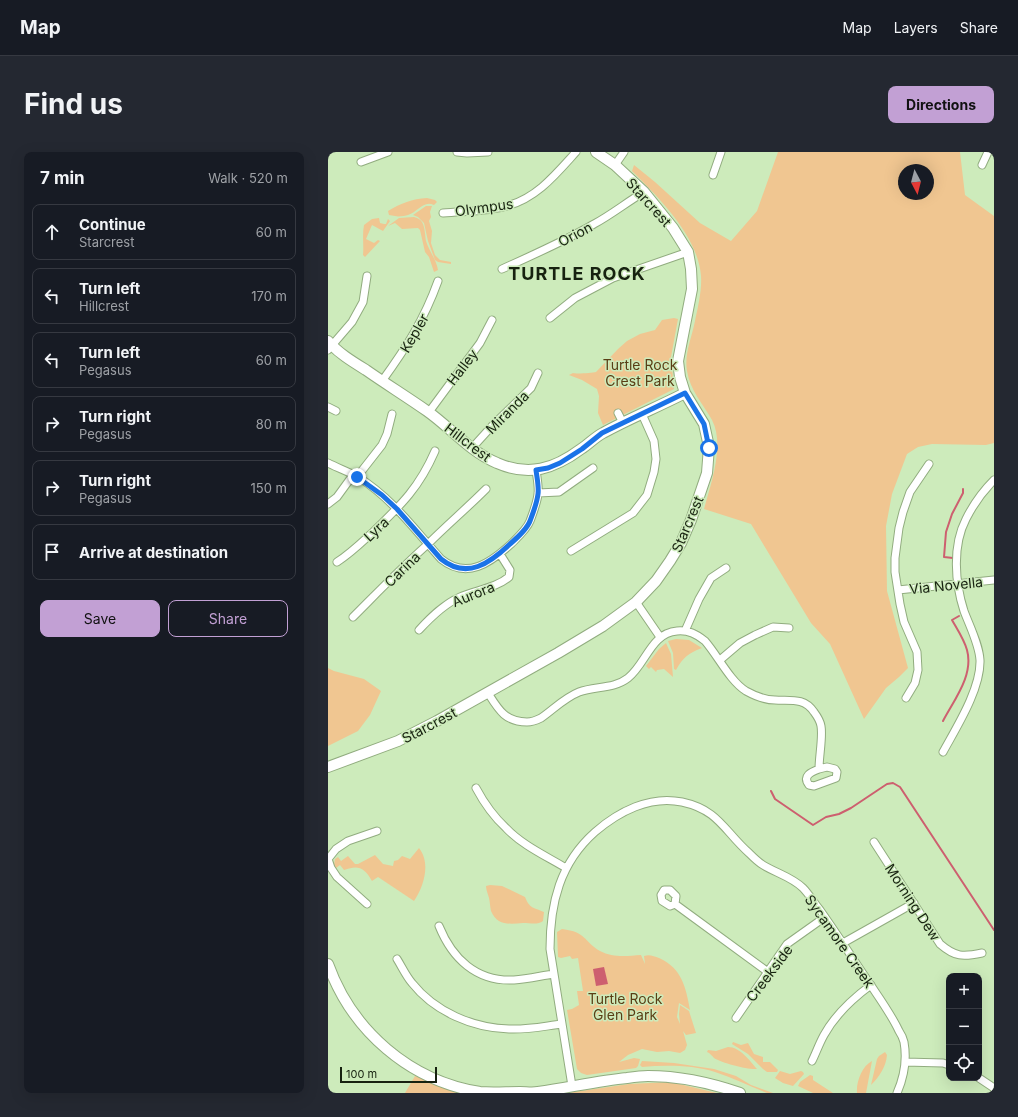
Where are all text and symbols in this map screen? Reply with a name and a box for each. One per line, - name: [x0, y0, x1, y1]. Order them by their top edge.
- text: Map: [20, 16, 61, 39]
- text: Map: [843, 19, 872, 36]
- text: Layers: [894, 19, 938, 36]
- text: Share: [960, 19, 998, 36]
- button: Directions: [888, 86, 994, 123]
- text: Find us: [24, 87, 123, 121]
- north arrow: [898, 164, 934, 200]
- text: 7 min: [40, 168, 85, 188]
- text: Walk · 520 m: [208, 170, 288, 186]
- street label: Starcrest: [623, 174, 676, 230]
- street label: Olympus: [454, 195, 514, 219]
- text: Continue: [79, 215, 146, 234]
- street label: Orion: [555, 218, 595, 250]
- icon: ahead: [41, 221, 63, 243]
- text: 60 m: [256, 224, 287, 240]
- text: Starcrest: [79, 234, 134, 250]
- district label: TURTLE ROCK: [508, 263, 646, 284]
- text: Turn left: [79, 279, 140, 298]
- icon: left: [41, 285, 63, 307]
- text: 170 m: [251, 288, 287, 304]
- text: Hillcrest: [79, 298, 129, 314]
- street label: Kepler: [396, 310, 432, 356]
- text: Turn left: [79, 343, 140, 362]
- street label: Halley: [443, 345, 481, 388]
- icon: left: [41, 349, 63, 371]
- text: 60 m: [256, 352, 287, 368]
- park label: Turtle Rock Crest Park: [603, 356, 678, 389]
- text: Pegasus: [79, 362, 132, 378]
- street label: Miranda: [482, 387, 532, 437]
- text: Turn right: [79, 407, 151, 426]
- icon: right: [41, 413, 63, 435]
- text: 80 m: [256, 416, 287, 432]
- street label: Hillcrest: [441, 419, 495, 465]
- text: Pegasus: [79, 426, 132, 442]
- route start: [700, 439, 718, 457]
- route end: [348, 468, 366, 486]
- text: Turn right: [79, 471, 151, 490]
- icon: right: [41, 477, 63, 499]
- text: 150 m: [251, 480, 287, 496]
- text: Pegasus: [79, 490, 132, 506]
- street label: Starcrest: [668, 493, 707, 555]
- street label: Lyra: [360, 513, 392, 545]
- icon: arrive: [41, 541, 63, 563]
- text: Arrive at destination: [79, 543, 228, 562]
- street label: Carina: [381, 548, 423, 590]
- street label: Via Novella: [908, 573, 984, 597]
- street label: Aurora: [449, 578, 497, 610]
- button: Save: [40, 600, 160, 637]
- button: Share: [168, 600, 288, 637]
- street label: Starcrest: [399, 703, 460, 747]
- street label: Morning Dew: [882, 860, 944, 944]
- street label: Sycamore Creek: [802, 891, 879, 991]
- street label: Creekside: [742, 941, 796, 1005]
- map controls: [946, 973, 982, 1081]
- button: +: [946, 973, 982, 1009]
- park label: Turtle Rock Glen Park: [588, 990, 663, 1023]
- button: −: [946, 1009, 982, 1045]
- button: locate: [946, 1045, 982, 1081]
- scale bar: [340, 1065, 437, 1084]
- text: 100 m: [346, 1067, 377, 1081]

